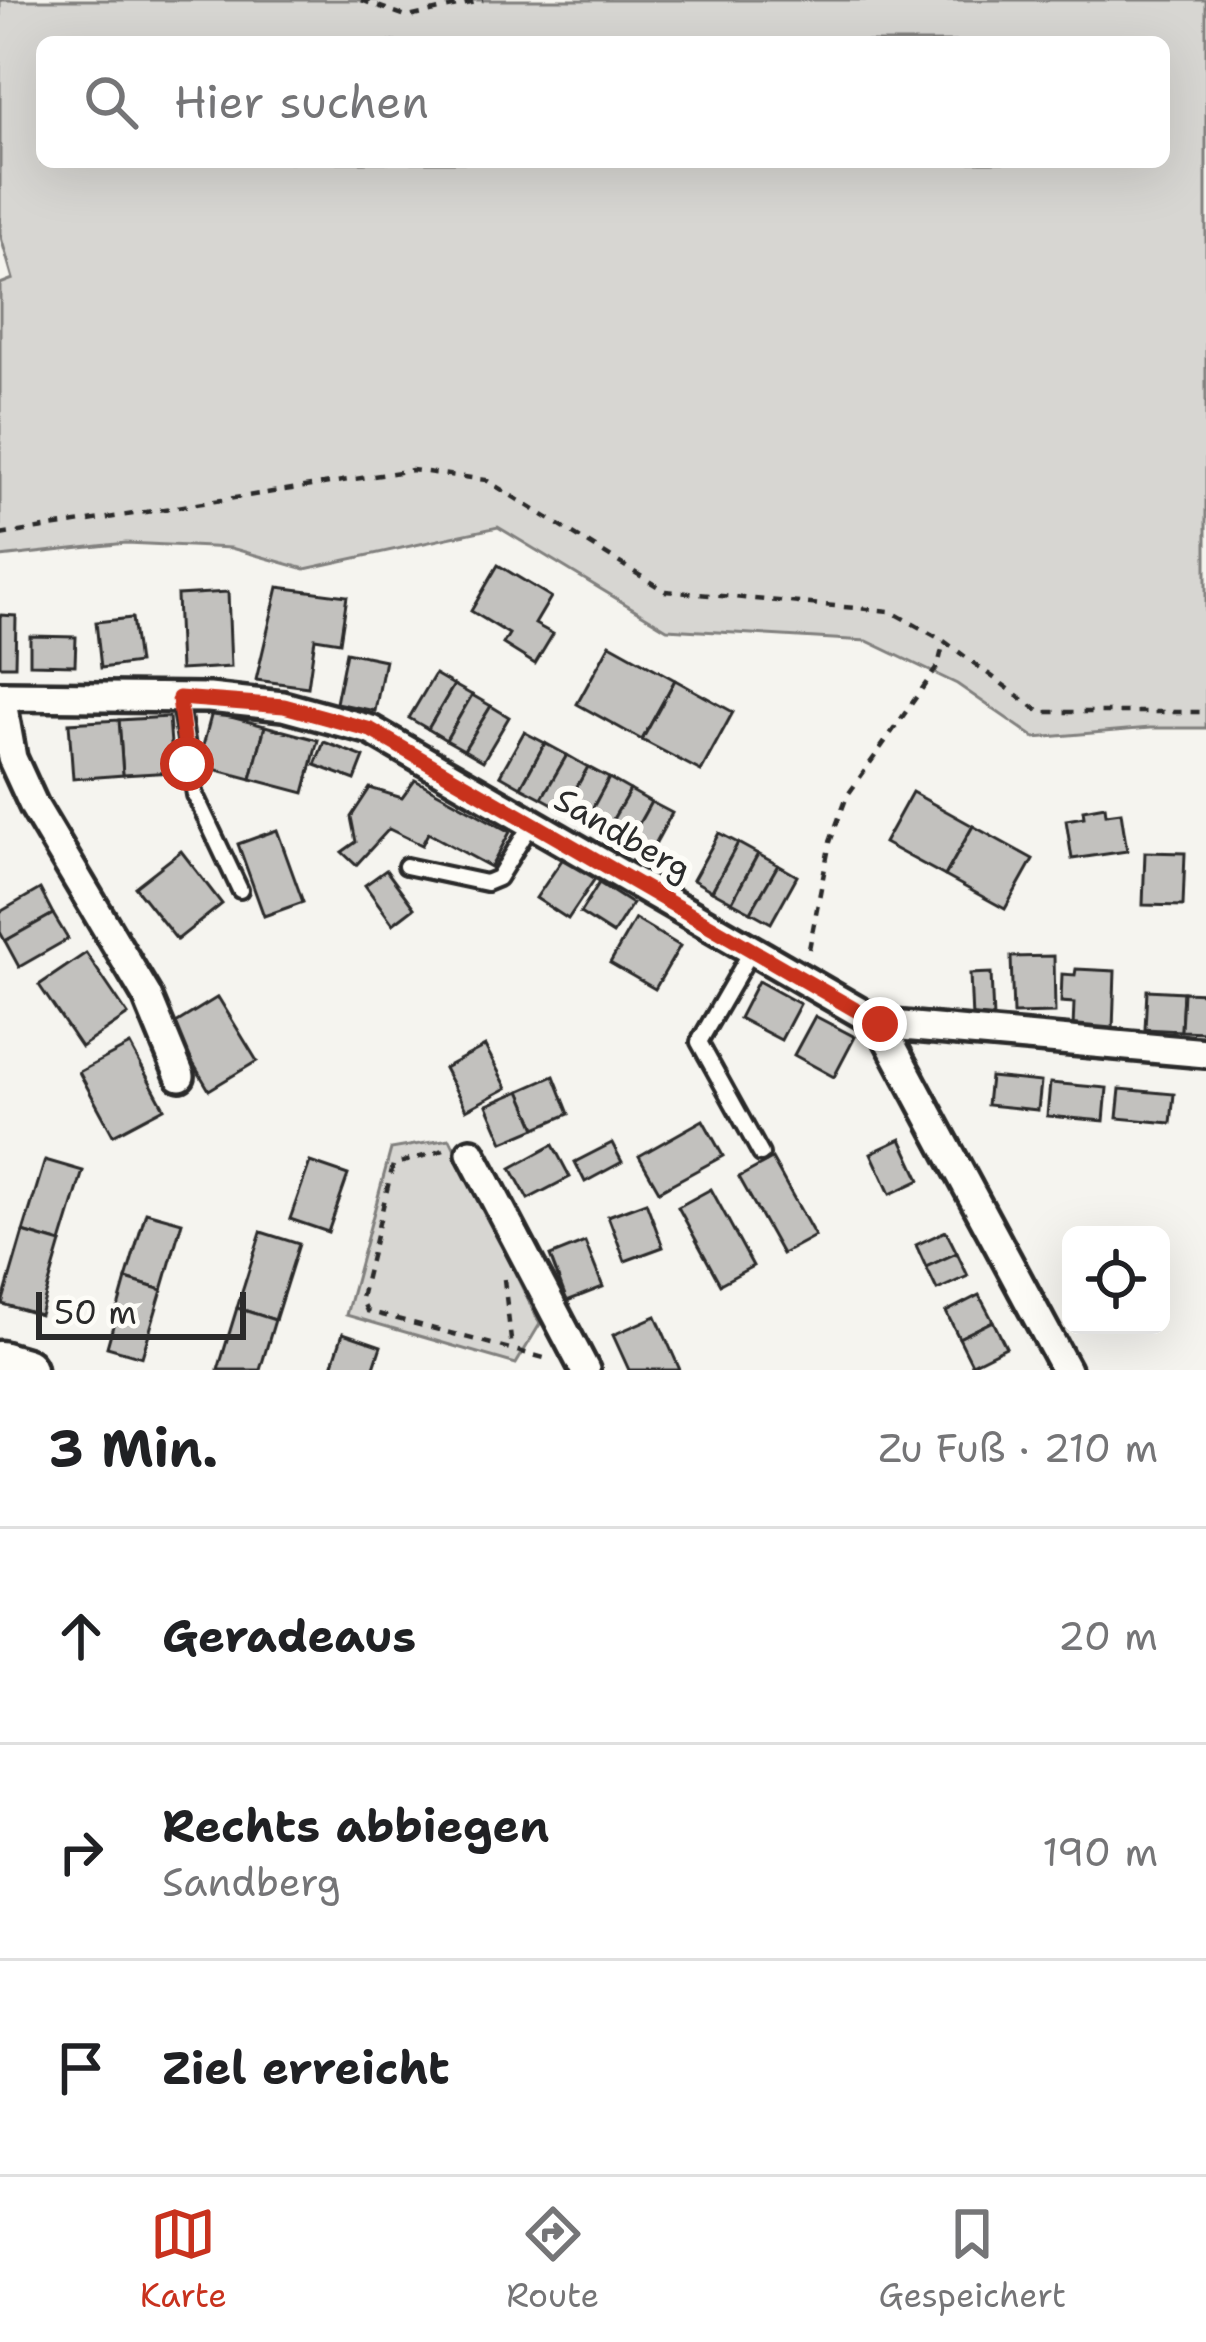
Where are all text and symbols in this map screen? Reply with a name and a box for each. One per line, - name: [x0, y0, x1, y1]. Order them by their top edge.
- search box: [36, 36, 1170, 168]
- icon: search: [78, 69, 144, 135]
- text: Hier suchen: [174, 72, 429, 132]
- route start: [160, 737, 214, 791]
- street label: Sandberg: [546, 777, 700, 891]
- route end: [853, 997, 907, 1051]
- map controls: [1062, 1226, 1170, 1334]
- button: locate: [1062, 1226, 1170, 1334]
- scale bar: [36, 1286, 246, 1339]
- text: 50 m: [54, 1290, 137, 1335]
- text: 3 Min.: [48, 1414, 218, 1482]
- text: Zu Fuß · 210 m: [878, 1422, 1158, 1474]
- icon: ahead: [48, 1603, 114, 1669]
- text: Geradeaus: [162, 1606, 416, 1666]
- text: 20 m: [1058, 1610, 1158, 1662]
- text: Rechts abbiegen: [162, 1796, 549, 1856]
- icon: right: [48, 1819, 114, 1885]
- text: 190 m: [1042, 1826, 1158, 1878]
- text: Sandberg: [162, 1856, 341, 1908]
- icon: arrive: [48, 2035, 114, 2101]
- text: Ziel erreicht: [162, 2038, 450, 2098]
- tab: Karte: [140, 2201, 227, 2318]
- tab: Route: [506, 2201, 599, 2318]
- tab: Gespeichert: [879, 2201, 1066, 2318]

